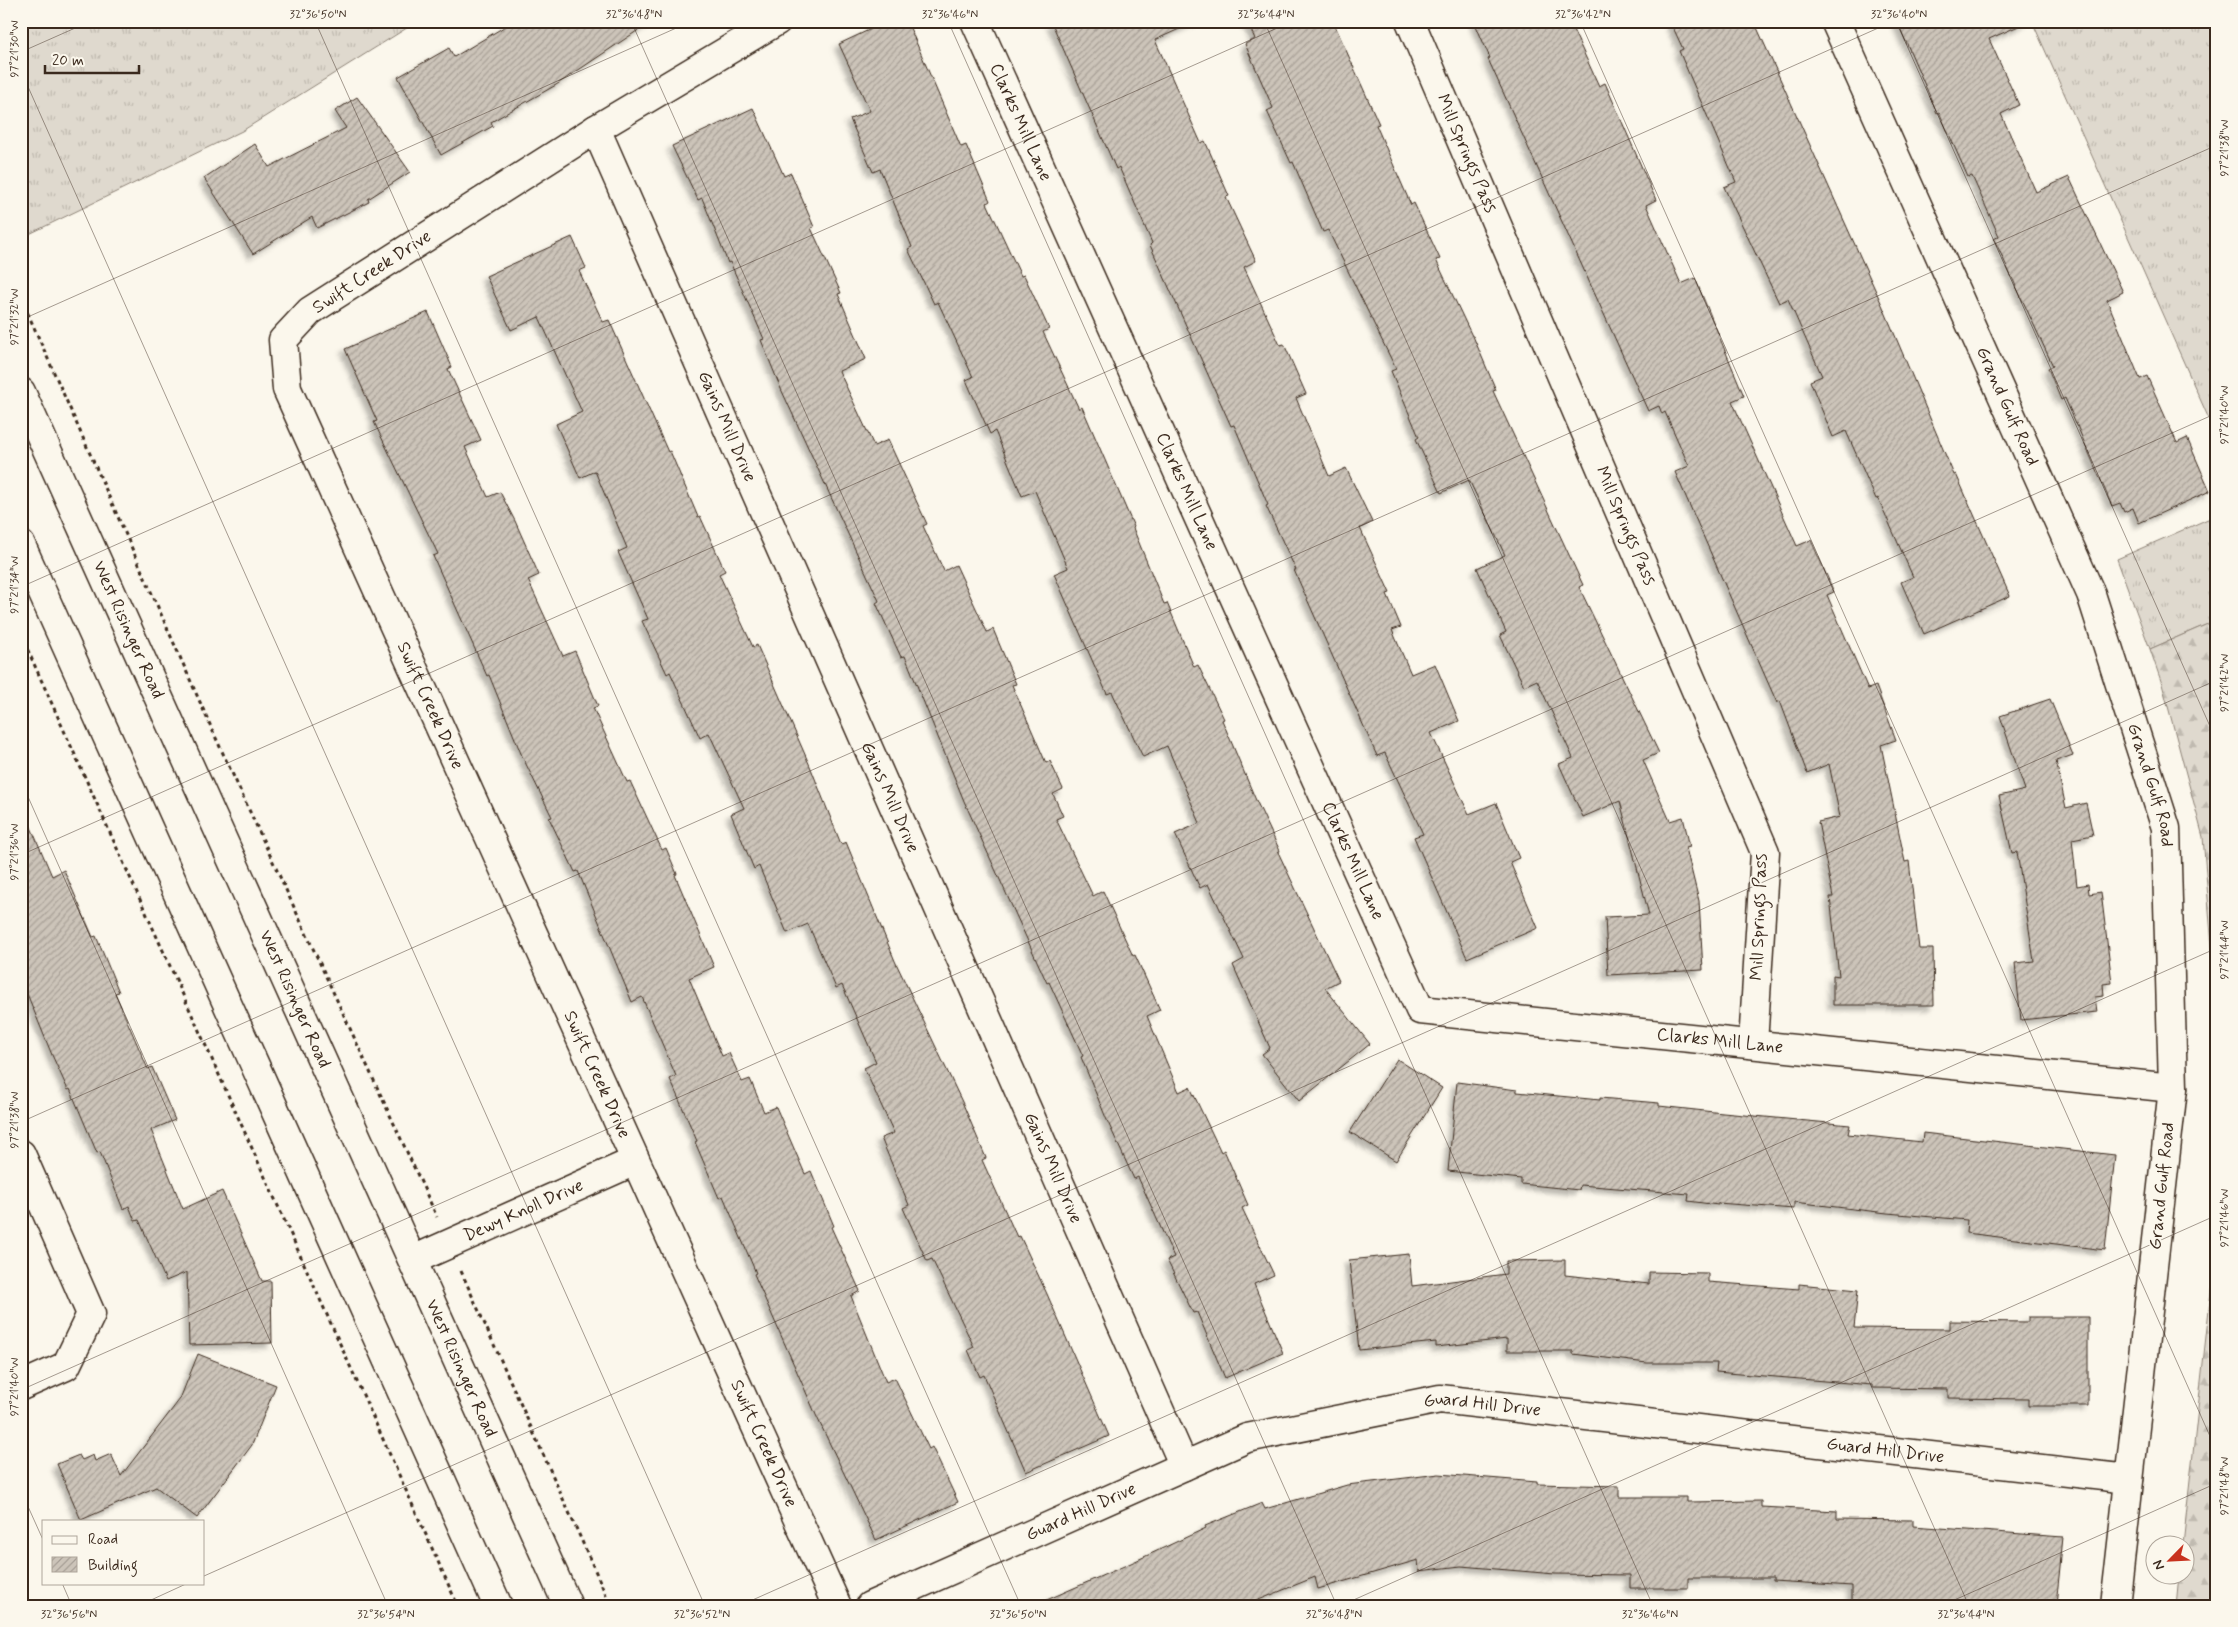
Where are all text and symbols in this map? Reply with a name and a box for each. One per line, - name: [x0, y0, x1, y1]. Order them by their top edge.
- text: 32°36'50"N: [290, 7, 346, 23]
- text: 32°36'48"N: [606, 7, 662, 23]
- text: 32°36'46"N: [922, 7, 978, 23]
- text: 32°36'44"N: [1237, 7, 1295, 23]
- text: 32°36'42"N: [1555, 7, 1611, 23]
- text: 32°36'40"N: [1871, 7, 1927, 23]
- text: 97°21'30"W: [7, 20, 23, 78]
- scale bar: [45, 42, 139, 74]
- text: 20 m: [52, 51, 84, 71]
- street label: Clarks Mill Lane: [984, 59, 1058, 185]
- street label: Mill Springs Pass: [1431, 90, 1503, 217]
- text: 97°21'38"W: [2217, 119, 2233, 176]
- street label: Swift Creek Drive: [308, 224, 436, 320]
- text: 97°21'32"W: [7, 289, 23, 345]
- street label: Grand Gulf Road: [1970, 343, 2044, 470]
- street label: Gains Mill Drive: [692, 367, 762, 486]
- text: 97°21'40"W: [2217, 386, 2233, 444]
- street label: Clarks Mill Lane: [1150, 429, 1224, 554]
- street label: Mill Springs Pass: [1590, 463, 1662, 589]
- text: 97°21'34"W: [7, 556, 23, 614]
- street label: West Risinger Road: [87, 557, 170, 703]
- street label: Swift Creek Drive: [391, 638, 469, 773]
- text: 97°21'42"W: [2217, 654, 2233, 712]
- street label: Grand Gulf Road: [2121, 720, 2179, 847]
- street label: Gains Mill Drive: [855, 738, 925, 857]
- street label: Clarks Mill Lane: [1316, 798, 1390, 924]
- text: 97°21'36"W: [7, 823, 23, 880]
- street label: Mill Springs Pass: [1745, 853, 1775, 981]
- text: 97°21'44"W: [2217, 920, 2233, 980]
- street label: West Risinger Road: [253, 927, 336, 1072]
- street label: Swift Creek Drive: [558, 1007, 636, 1142]
- street label: Clarks Mill Lane: [1656, 1023, 1784, 1060]
- text: 97°21'38"W: [7, 1091, 23, 1148]
- street label: Gains Mill Drive: [1018, 1109, 1088, 1227]
- street label: Grand Gulf Road: [2143, 1121, 2181, 1251]
- street label: Dewy Knoll Drive: [460, 1174, 587, 1248]
- text: 97°21'46"W: [2217, 1189, 2233, 1247]
- street label: West Risinger Road: [420, 1296, 502, 1441]
- text: 97°21'40"W: [7, 1358, 23, 1416]
- street label: Swift Creek Drive: [724, 1376, 803, 1511]
- street label: Guard Hill Drive: [1421, 1387, 1542, 1423]
- street label: Guard Hill Drive: [1825, 1432, 1946, 1469]
- text: 97°21'48"W: [2217, 1457, 2233, 1515]
- street label: Guard Hill Drive: [1022, 1477, 1140, 1547]
- legend: [42, 1520, 205, 1584]
- text: Road: [88, 1530, 118, 1550]
- north arrow: [2146, 1534, 2196, 1584]
- text: Building: [88, 1556, 138, 1577]
- text: N: [2149, 1557, 2169, 1573]
- text: 32°36'56"N: [41, 1607, 97, 1623]
- text: 32°36'54"N: [357, 1607, 415, 1623]
- text: 32°36'52"N: [674, 1607, 730, 1623]
- text: 32°36'50"N: [990, 1607, 1046, 1623]
- text: 32°36'48"N: [1306, 1607, 1362, 1623]
- text: 32°36'46"N: [1622, 1607, 1678, 1623]
- text: 32°36'44"N: [1937, 1607, 1995, 1623]

